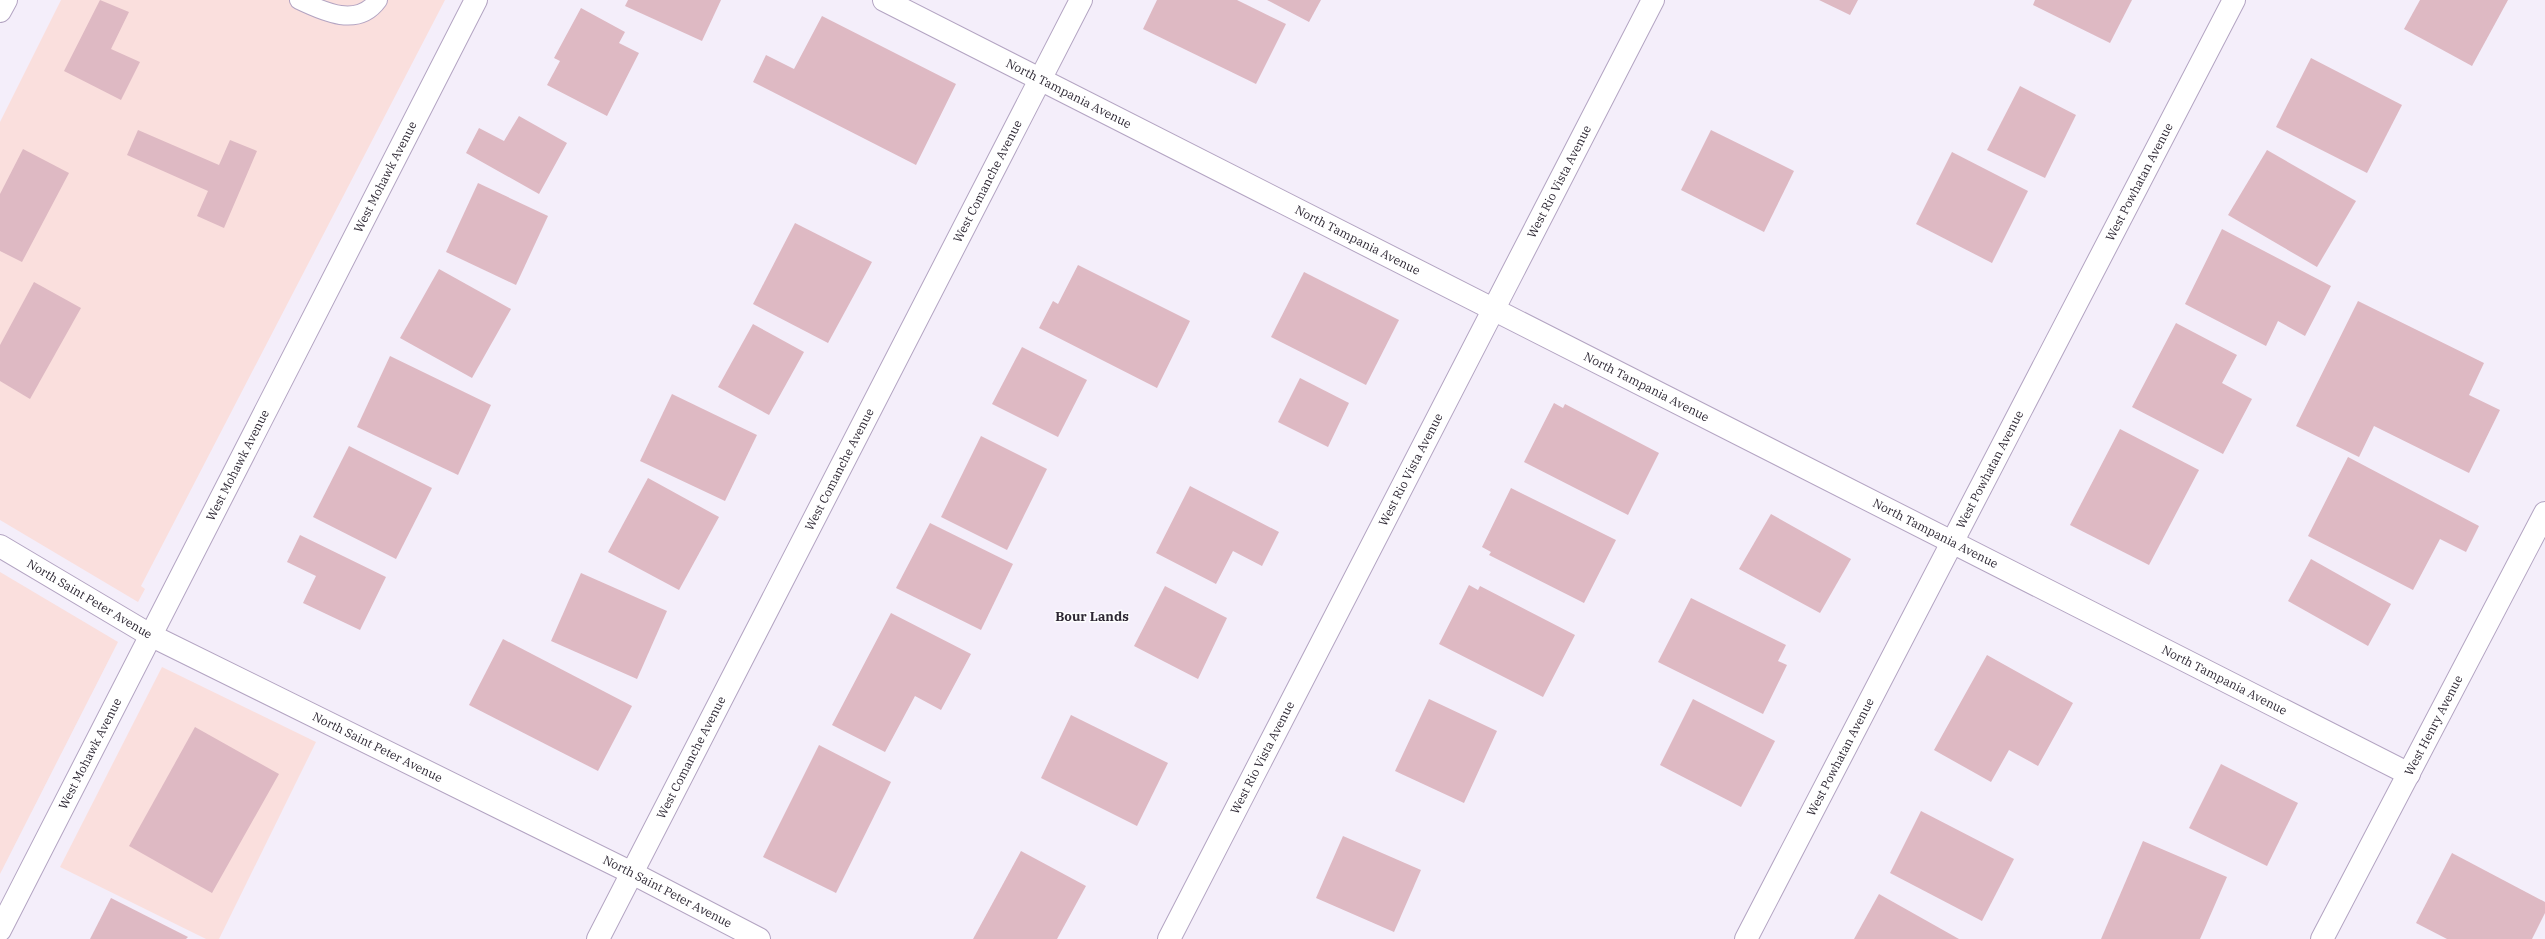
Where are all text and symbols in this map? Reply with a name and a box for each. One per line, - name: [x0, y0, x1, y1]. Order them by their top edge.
- street label: North Tampania Avenue: [1004, 55, 1134, 131]
- street label: West Comanche Avenue: [950, 117, 1025, 245]
- street label: West Mohawk Avenue: [350, 119, 420, 235]
- street label: West Powhatan Avenue: [2102, 120, 2176, 243]
- street label: West Rio Vista Avenue: [1524, 123, 1594, 240]
- street label: North Tampania Avenue: [1293, 202, 1423, 278]
- street label: North Tampania Avenue: [1582, 348, 1712, 425]
- street label: West Comanche Avenue: [801, 406, 877, 533]
- street label: West Mohawk Avenue: [203, 407, 272, 523]
- street label: West Powhatan Avenue: [1953, 408, 2026, 531]
- street label: West Rio Vista Avenue: [1375, 410, 1446, 528]
- street label: North Tampania Avenue: [1870, 495, 2001, 571]
- street label: North Saint Peter Avenue: [24, 556, 155, 642]
- district label: Bour Lands: [1055, 608, 1129, 625]
- street label: North Tampania Avenue: [2159, 642, 2290, 718]
- street label: West Henry Avenue: [2401, 673, 2466, 778]
- street label: West Comanche Avenue: [653, 694, 729, 821]
- street label: West Mohawk Avenue: [55, 695, 124, 812]
- street label: West Powhatan Avenue: [1803, 695, 1877, 818]
- street label: West Rio Vista Avenue: [1227, 698, 1297, 816]
- street label: North Saint Peter Avenue: [310, 708, 445, 785]
- street label: North Saint Peter Avenue: [601, 852, 735, 931]

